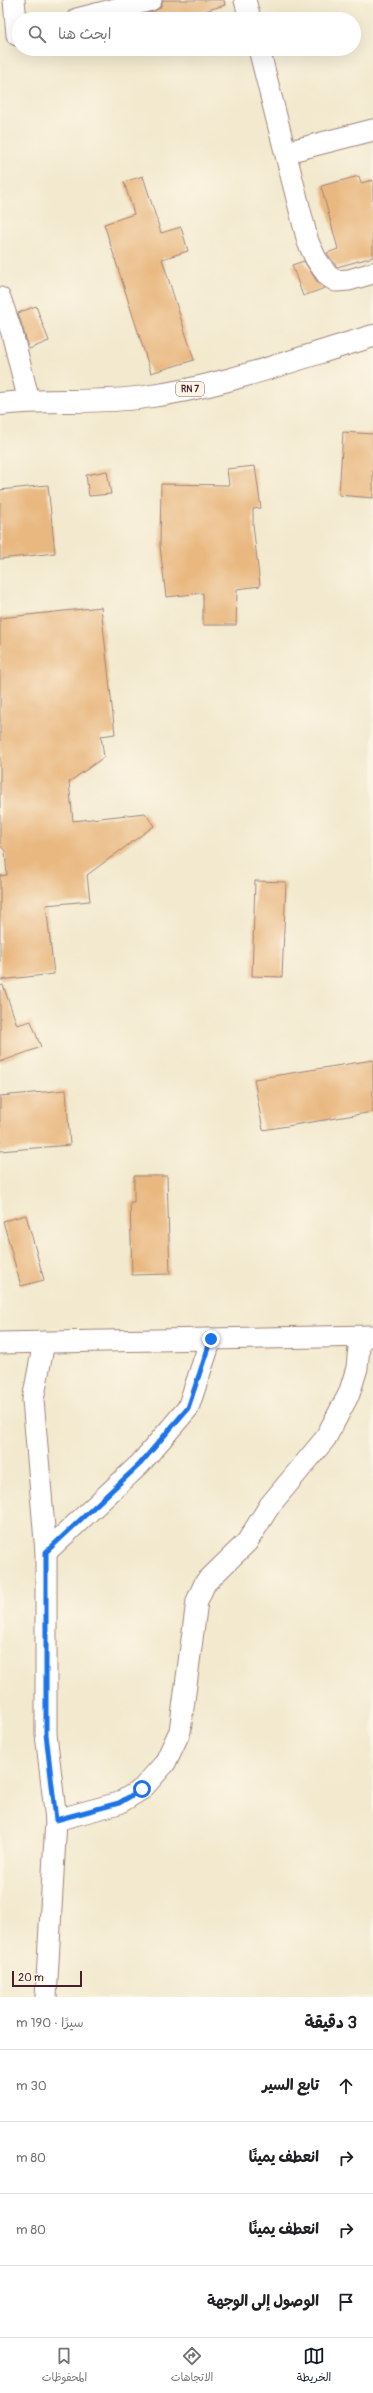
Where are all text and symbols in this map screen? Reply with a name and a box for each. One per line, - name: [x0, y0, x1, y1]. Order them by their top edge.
- search box: [12, 12, 361, 56]
- icon: search: [26, 23, 48, 45]
- text: ابحث هنا: [58, 25, 111, 44]
- road number: RN 7: [176, 382, 204, 396]
- route end: [202, 1330, 220, 1348]
- route start: [133, 1780, 151, 1798]
- scale bar: [12, 1969, 82, 1988]
- text: 20 m: [18, 1971, 44, 1984]
- text: 3 دقيقة: [305, 2012, 357, 2033]
- text: سيرًا · 190 m: [16, 2015, 84, 2031]
- icon: ahead: [335, 2075, 357, 2097]
- text: تابع السير: [262, 2076, 319, 2095]
- text: 30 m: [16, 2078, 47, 2094]
- icon: right: [335, 2147, 357, 2169]
- text: انعطف يمينًا: [249, 2148, 319, 2167]
- text: 80 m: [16, 2150, 46, 2166]
- icon: right: [335, 2219, 357, 2241]
- text: انعطف يمينًا: [249, 2220, 319, 2239]
- text: 80 m: [16, 2222, 46, 2238]
- icon: arrive: [335, 2291, 357, 2313]
- text: الوصول إلى الوجهة: [207, 2292, 319, 2311]
- tab: المحفوظات: [42, 2345, 87, 2387]
- tab: الاتجاهات: [171, 2345, 213, 2387]
- tab: الخريطة: [297, 2345, 331, 2387]

